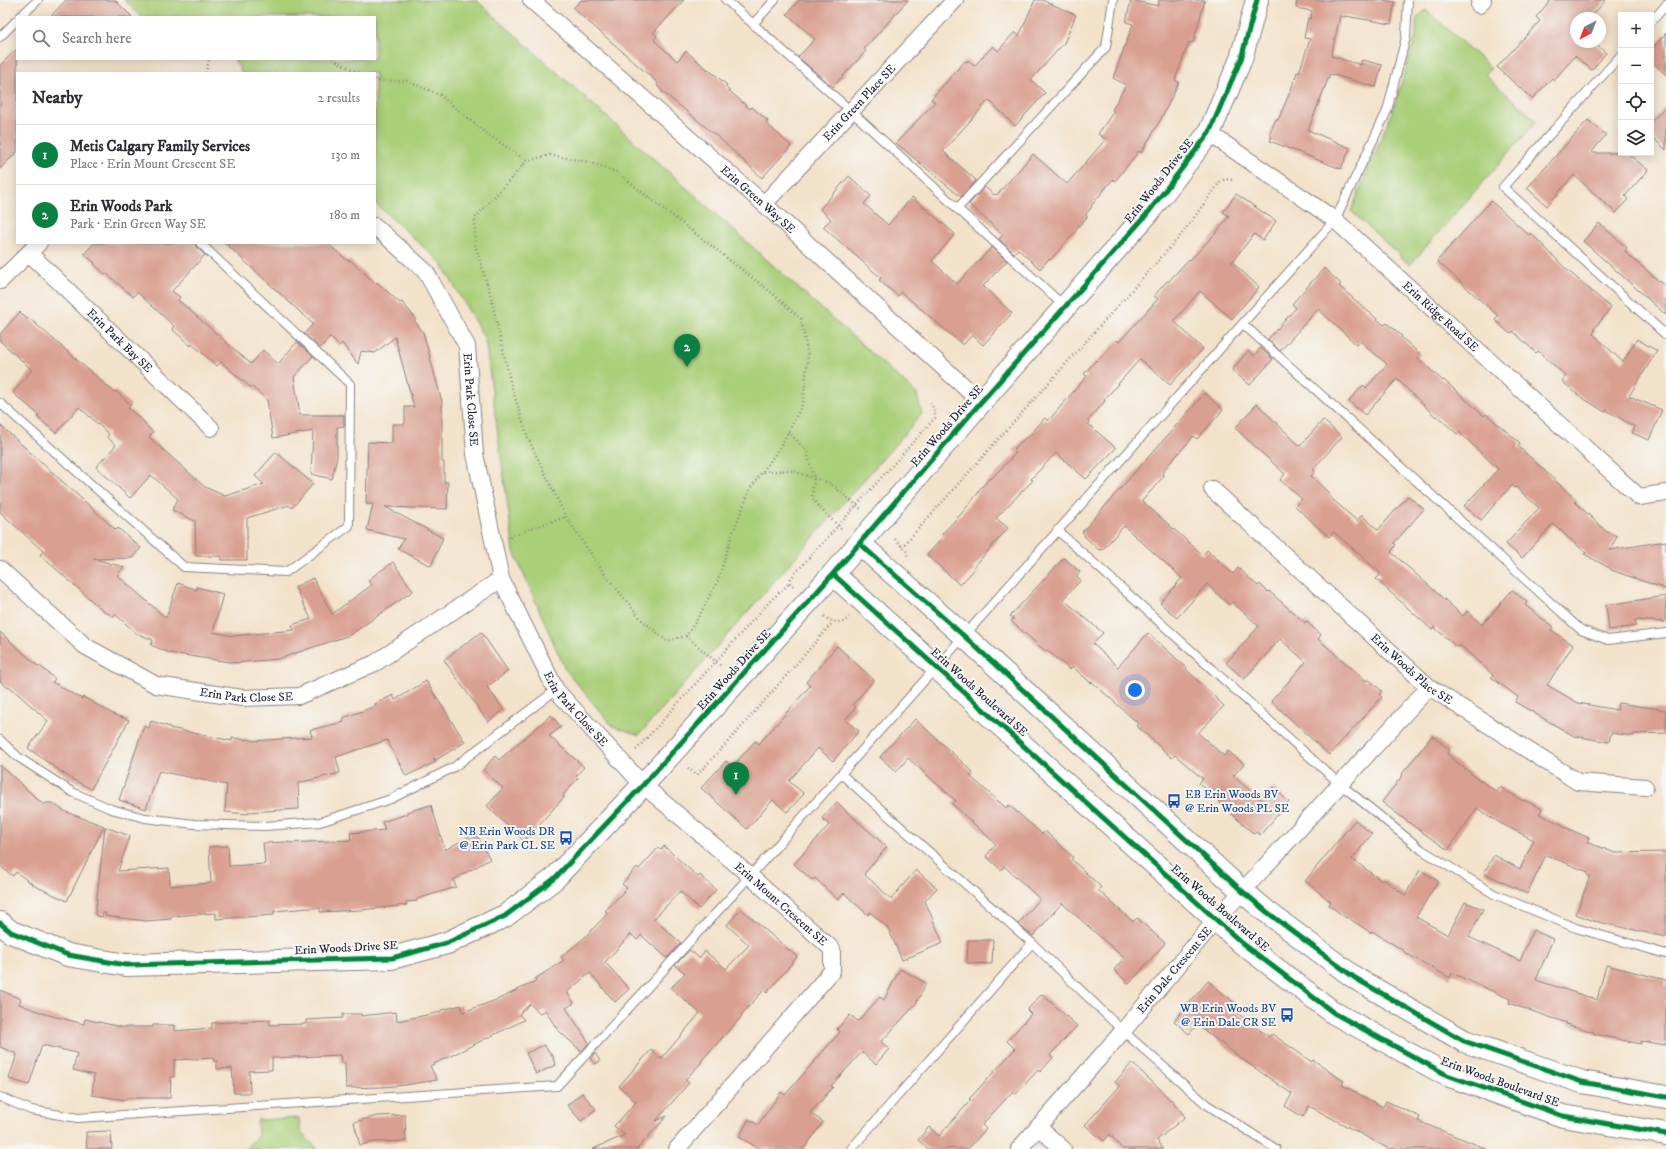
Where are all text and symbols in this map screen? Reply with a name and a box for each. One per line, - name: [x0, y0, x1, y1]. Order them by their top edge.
- north arrow: [1570, 12, 1606, 48]
- map controls: [1618, 12, 1654, 156]
- button: +: [1618, 12, 1654, 48]
- search box: [16, 16, 376, 60]
- icon: search: [30, 27, 52, 49]
- text: Search here: [62, 29, 131, 48]
- button: −: [1618, 48, 1654, 84]
- street label: Erin Green Place SE: [819, 61, 899, 144]
- button: locate: [1618, 84, 1654, 120]
- text: Nearby: [32, 87, 82, 109]
- text: 2 results: [318, 90, 360, 106]
- button: layers: [1618, 120, 1654, 156]
- street label: Erin Woods Drive SE: [1121, 135, 1197, 226]
- text: Metis Calgary Family Services: [70, 137, 250, 156]
- text: 1: [43, 147, 47, 163]
- text: 130 m: [331, 147, 360, 163]
- text: Place · Erin Mount Crescent SE: [70, 156, 235, 172]
- street label: Erin Green Way SE: [718, 162, 799, 237]
- text: Erin Woods Park: [70, 197, 172, 216]
- text: 2: [42, 207, 48, 223]
- text: 180 m: [329, 207, 360, 223]
- text: Park · Erin Green Way SE: [70, 216, 206, 232]
- street label: Erin Ridge Road SE: [1399, 278, 1482, 355]
- street label: Erin Park Bay SE: [84, 305, 156, 376]
- pin: 2: [674, 334, 700, 367]
- street label: Erin Park Close SE: [460, 352, 482, 447]
- street label: Erin Woods Drive SE: [907, 382, 987, 470]
- street label: Erin Woods Drive SE: [694, 626, 775, 714]
- street label: Erin Woods Place SE: [1368, 630, 1456, 708]
- street label: Erin Woods Boulevard SE: [927, 644, 1031, 740]
- street label: Erin Park Close SE: [540, 669, 612, 750]
- your location: [1125, 680, 1145, 700]
- street label: Erin Park Close SE: [199, 684, 294, 706]
- pin: 1: [723, 762, 749, 795]
- place label: EB Erin Woods BV @ Erin Woods PL SE: [1185, 787, 1290, 816]
- bus stop icon: EB Erin Woods BV @ Erin Woods PL SE: [1166, 793, 1182, 809]
- place label: NB Erin Woods DR @ Erin Park CL SE: [459, 824, 555, 853]
- bus stop icon: NB Erin Woods DR @ Erin Park CL SE: [558, 830, 574, 846]
- street label: Erin Mount Crescent SE: [732, 859, 831, 949]
- street label: Erin Woods Boulevard SE: [1168, 861, 1273, 955]
- street label: Erin Dale Crescent SE: [1133, 923, 1215, 1017]
- street label: Erin Woods Drive SE: [294, 938, 399, 958]
- place label: WB Erin Woods BV @ Erin Dale CR SE: [1179, 1001, 1276, 1030]
- bus stop icon: WB Erin Woods BV @ Erin Dale CR SE: [1279, 1007, 1295, 1023]
- street label: Erin Woods Boulevard SE: [1438, 1053, 1562, 1111]

